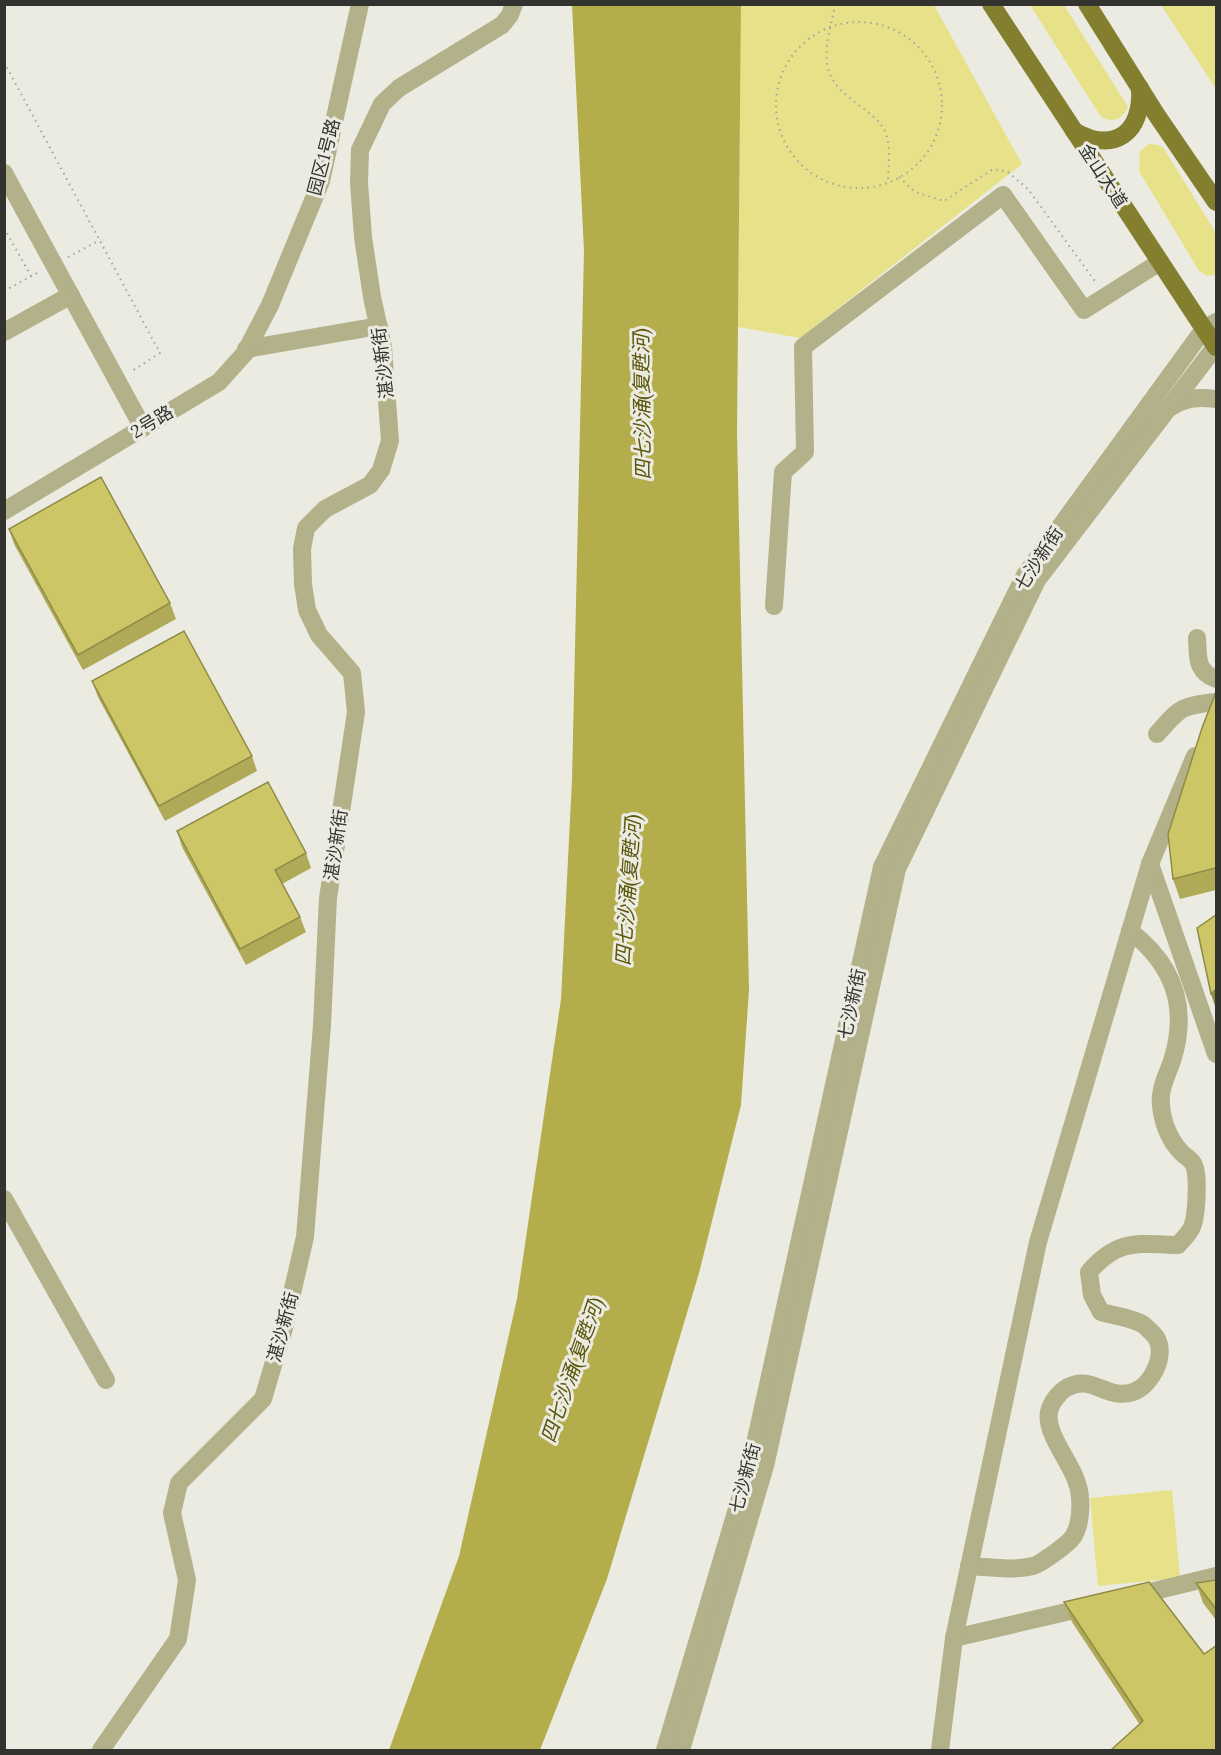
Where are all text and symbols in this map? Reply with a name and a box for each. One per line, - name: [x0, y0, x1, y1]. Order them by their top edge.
- street label: 园区1号路: [302, 116, 345, 198]
- street label: 金山大道: [1074, 139, 1133, 212]
- street label: 湛沙新街: [367, 326, 398, 400]
- water label: 四七沙涌(复甦河): [628, 328, 656, 480]
- street label: 2号路: [126, 400, 177, 443]
- street label: 七沙新街: [1009, 522, 1068, 595]
- street label: 湛沙新街: [319, 808, 352, 882]
- water label: 四七沙涌(复甦河): [610, 813, 646, 967]
- street label: 七沙新街: [833, 966, 870, 1042]
- street label: 湛沙新街: [262, 1289, 303, 1365]
- water label: 四七沙涌(复甦河): [535, 1294, 609, 1446]
- street label: 七沙新街: [724, 1440, 765, 1516]

